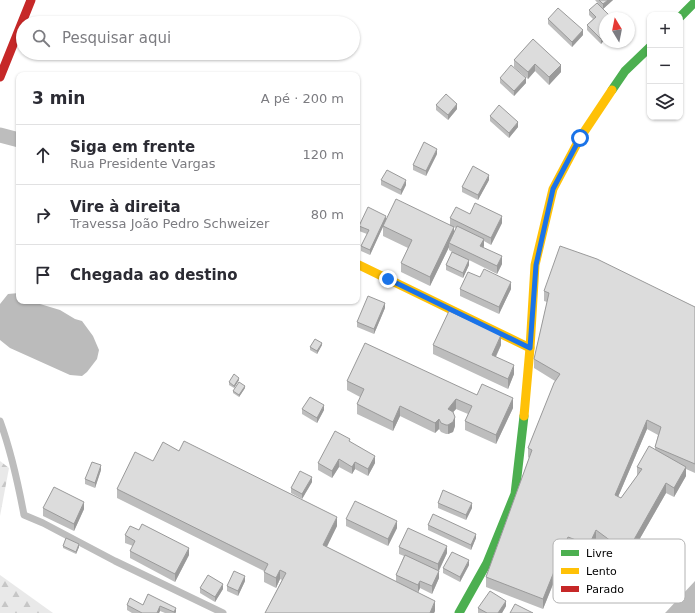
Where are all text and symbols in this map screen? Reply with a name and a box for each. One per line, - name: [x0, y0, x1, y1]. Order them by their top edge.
- north arrow: [599, 12, 635, 48]
- map controls: [647, 12, 683, 120]
- button: +: [647, 12, 683, 48]
- search box: [16, 16, 360, 60]
- icon: search: [30, 27, 52, 49]
- text: Pesquisar aqui: [62, 29, 171, 47]
- button: −: [647, 48, 683, 84]
- button: layers: [647, 84, 683, 120]
- text: 3 min: [32, 88, 85, 108]
- text: A pé · 200 m: [261, 91, 344, 106]
- route start: [571, 129, 589, 147]
- text: Siga em frente: [70, 138, 195, 156]
- icon: ahead: [32, 144, 54, 166]
- text: 120 m: [302, 147, 344, 162]
- text: Rua Presidente Vargas: [70, 156, 216, 171]
- text: Vire à direita: [70, 198, 181, 216]
- icon: right: [32, 204, 54, 226]
- text: 80 m: [311, 207, 344, 222]
- text: Travessa João Pedro Schweizer: [70, 216, 269, 231]
- icon: arrive: [32, 264, 54, 286]
- text: Chegada ao destino: [70, 266, 238, 284]
- route end: [379, 270, 397, 288]
- legend: [553, 539, 685, 603]
- text: Livre: [586, 547, 613, 560]
- text: Lento: [586, 565, 617, 578]
- text: Parado: [586, 583, 624, 596]

